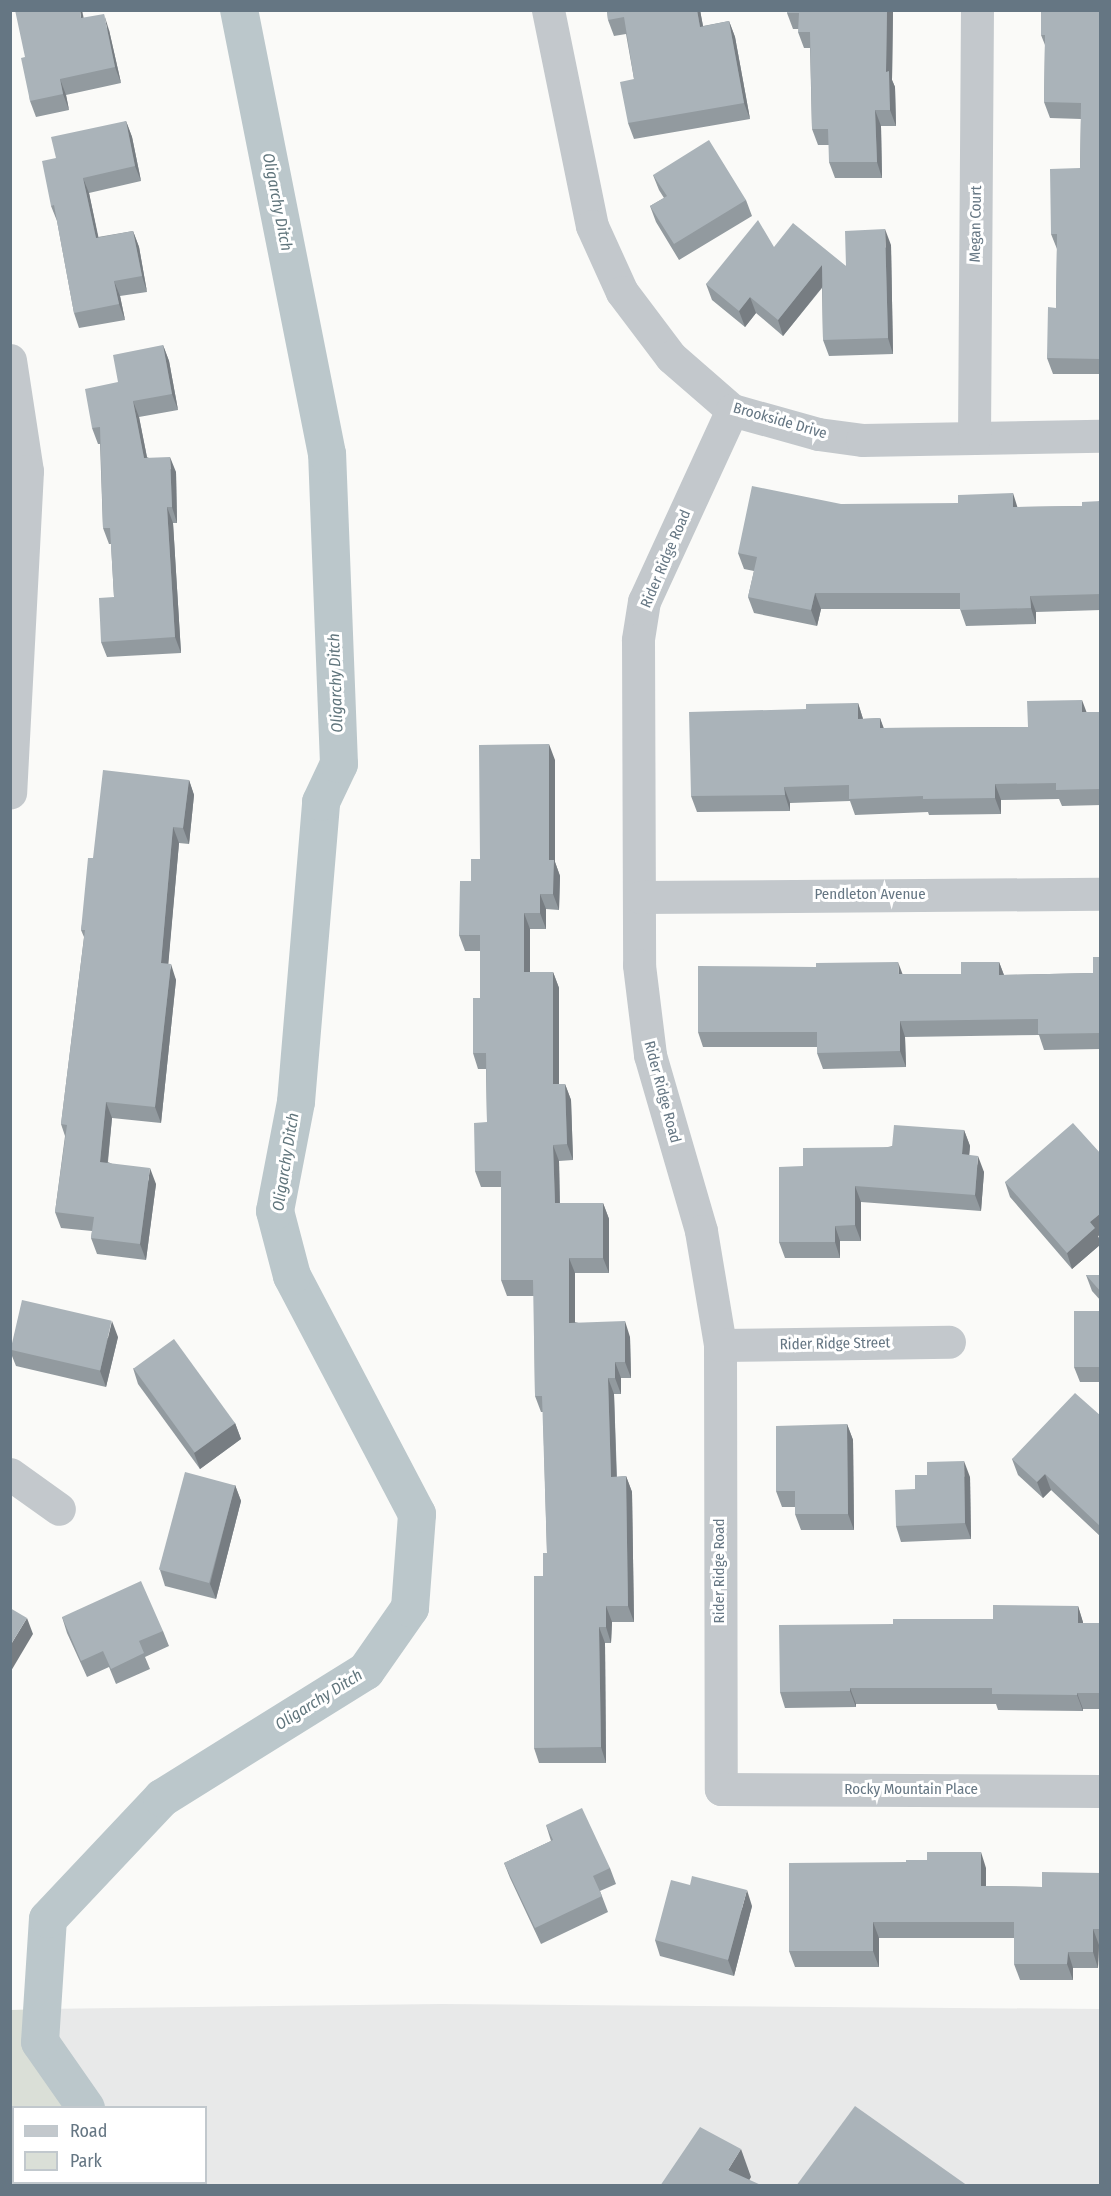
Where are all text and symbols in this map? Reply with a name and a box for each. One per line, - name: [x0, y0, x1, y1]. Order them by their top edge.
- water label: Oligarchy Ditch: [258, 151, 296, 253]
- street label: Megan Court: [966, 185, 986, 263]
- street label: Brookside Drive: [731, 399, 829, 443]
- street label: Rider Ridge Road: [637, 507, 695, 611]
- water label: Oligarchy Ditch: [325, 633, 347, 733]
- street label: Pendleton Avenue: [814, 886, 926, 904]
- street label: Rider Ridge Road: [640, 1039, 684, 1145]
- water label: Oligarchy Ditch: [269, 1111, 303, 1213]
- street label: Rider Ridge Street: [779, 1334, 891, 1354]
- street label: Rider Ridge Road: [711, 1519, 729, 1623]
- water label: Oligarchy Ditch: [272, 1666, 366, 1734]
- street label: Rocky Mountain Place: [844, 1781, 978, 1799]
- legend: [12, 2106, 207, 2184]
- text: Road: [70, 2120, 107, 2142]
- text: Park: [70, 2150, 102, 2172]

